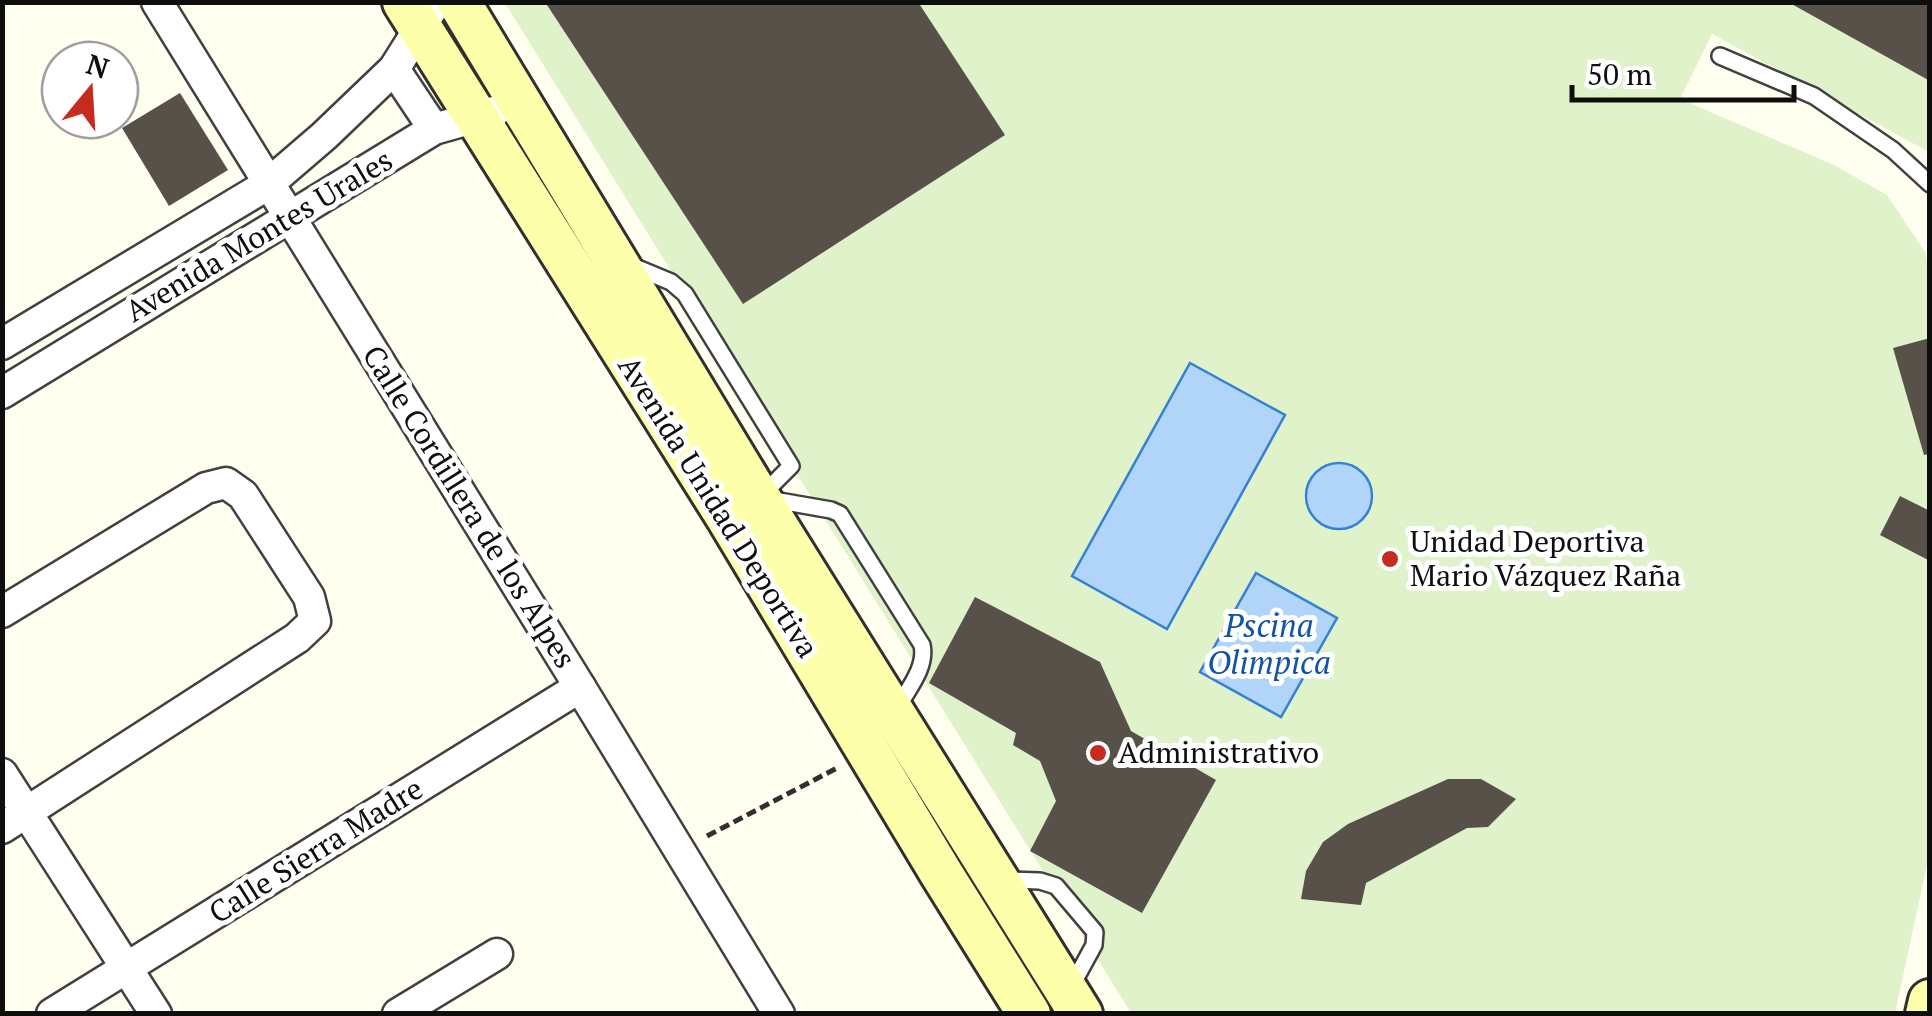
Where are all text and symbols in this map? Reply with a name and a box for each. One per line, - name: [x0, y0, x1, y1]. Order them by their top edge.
- north arrow: [40, 40, 140, 140]
- scale bar: [1572, 40, 1794, 102]
- text: N: [82, 45, 114, 87]
- text: 50 m: [1587, 54, 1652, 94]
- street label: Avenida Montes Urales: [118, 139, 399, 331]
- street label: Calle Cordillera de los Alpes: [354, 338, 586, 675]
- street label: Avenida Unidad Deportiva: [609, 348, 828, 665]
- place label: Unidad Deportiva Mario Vázquez Raña: [1410, 521, 1681, 595]
- marker: Unidad Deportiva Mario Vázquez Raña: [1379, 548, 1401, 570]
- water label: Pscina Olimpica: [1207, 604, 1331, 683]
- place label: Administrativo: [1118, 732, 1319, 772]
- marker: Administrativo: [1087, 742, 1109, 764]
- street label: Calle Sierra Madre: [201, 768, 430, 932]

